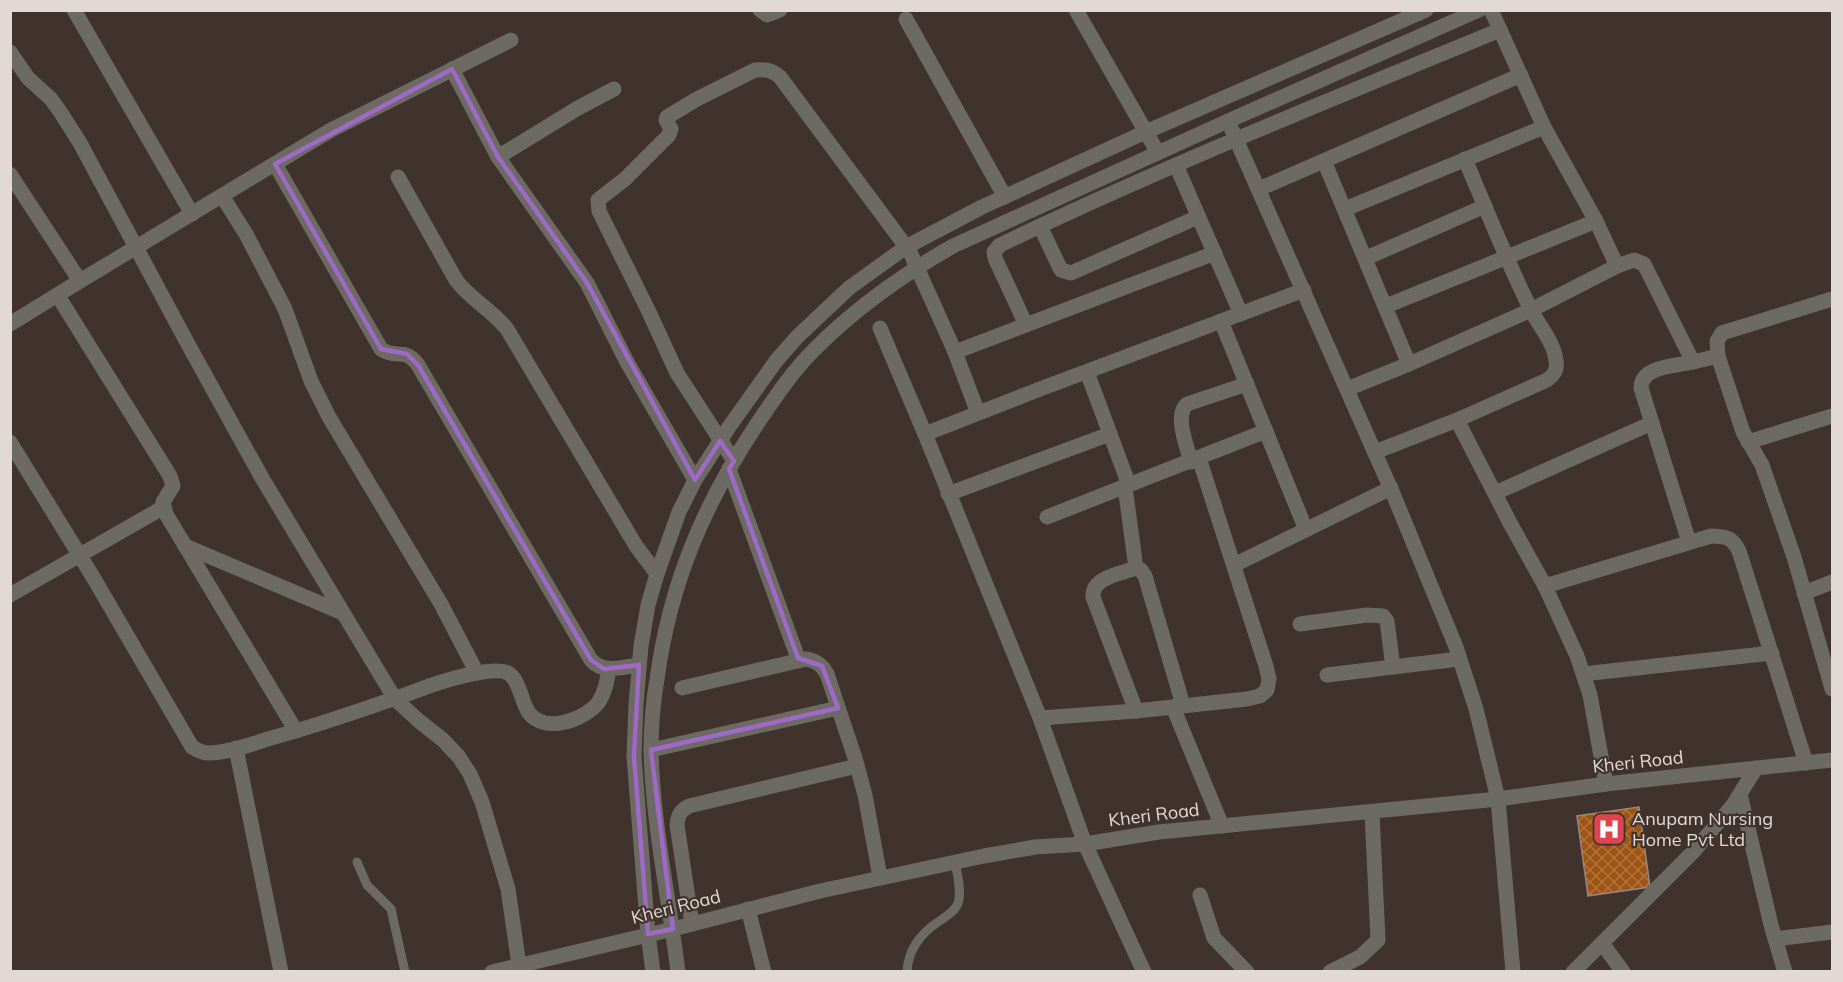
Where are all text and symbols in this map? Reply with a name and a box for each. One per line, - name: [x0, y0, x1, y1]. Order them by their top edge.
- street label: Kheri Road: [1591, 745, 1685, 778]
- street label: Kheri Road: [1107, 798, 1201, 831]
- place label: Anupam Nursing Home Pvt Ltd: [1632, 807, 1773, 851]
- hospital icon: Anupam Nursing Home Pvt Ltd: [1591, 811, 1627, 847]
- street label: Kheri Road: [629, 884, 723, 929]

